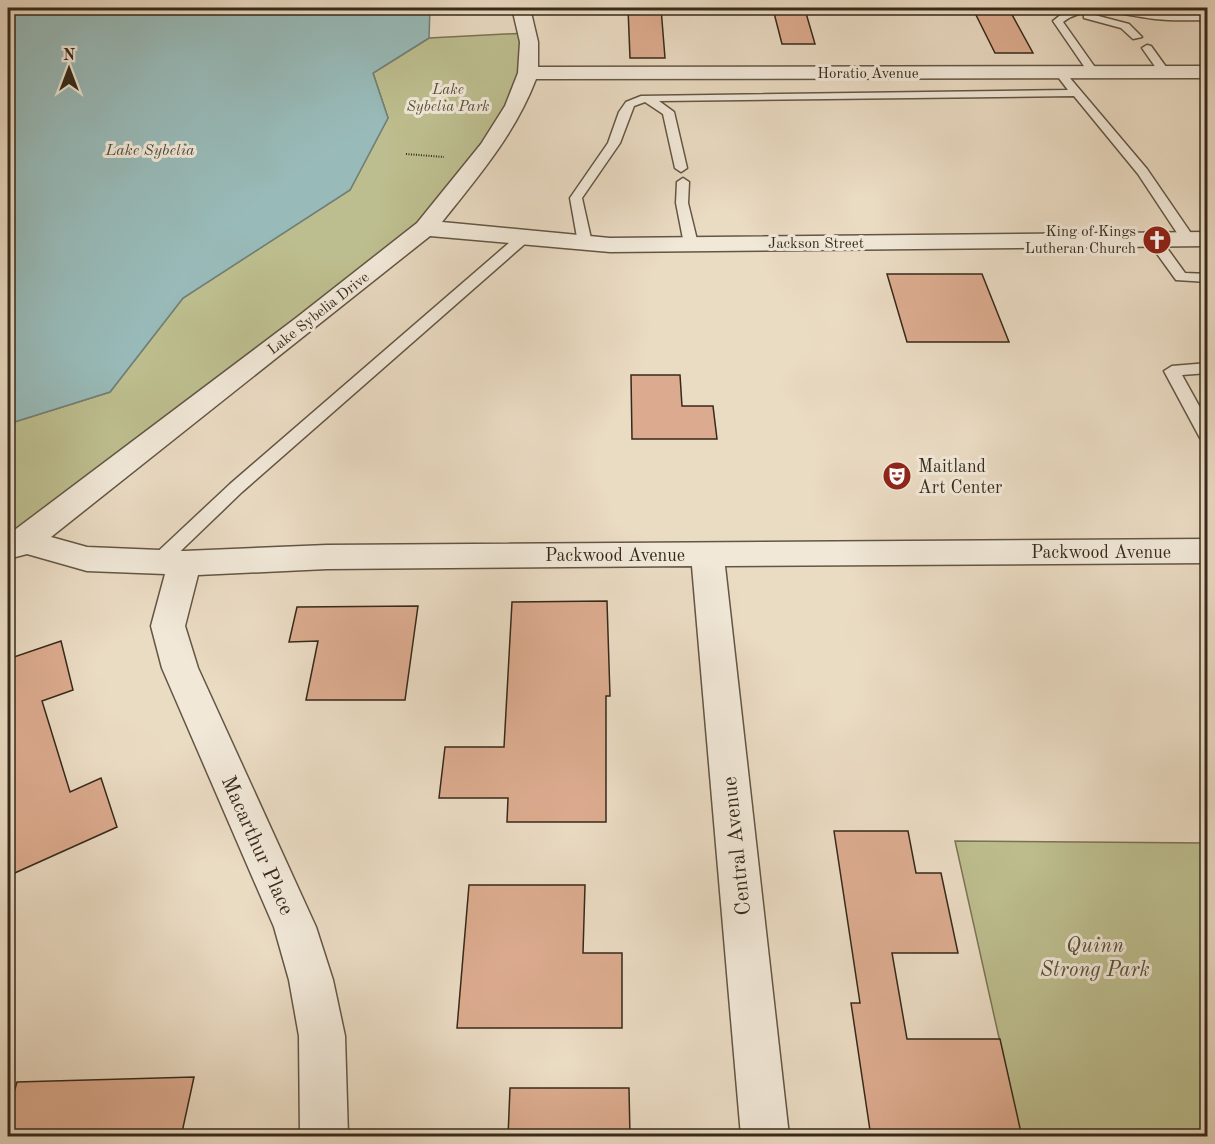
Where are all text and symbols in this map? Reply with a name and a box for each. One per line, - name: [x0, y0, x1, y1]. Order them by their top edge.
- north arrow: [39, 39, 99, 99]
- text: N: [63, 48, 76, 64]
- street label: Horatio Avenue: [817, 67, 919, 82]
- park label: Lake Sybelia Park: [407, 83, 489, 115]
- water label: Lake Sybelia: [104, 143, 195, 159]
- church icon: King of Kings Lutheran Church: [1141, 224, 1173, 256]
- place label: King of Kings Lutheran Church: [1025, 225, 1136, 257]
- street label: Jackson Street: [768, 237, 864, 252]
- street label: Lake Sybelia Drive: [265, 270, 372, 358]
- place label: Maitland Art Center: [918, 458, 1003, 497]
- theatre icon: Maitland Art Center: [881, 460, 913, 492]
- street label: Packwood Avenue: [1031, 544, 1171, 562]
- street label: Packwood Avenue: [545, 547, 685, 565]
- street label: Macarthur Place: [217, 773, 297, 918]
- street label: Central Avenue: [720, 775, 755, 916]
- park label: Quinn Strong Park: [1040, 936, 1150, 981]

